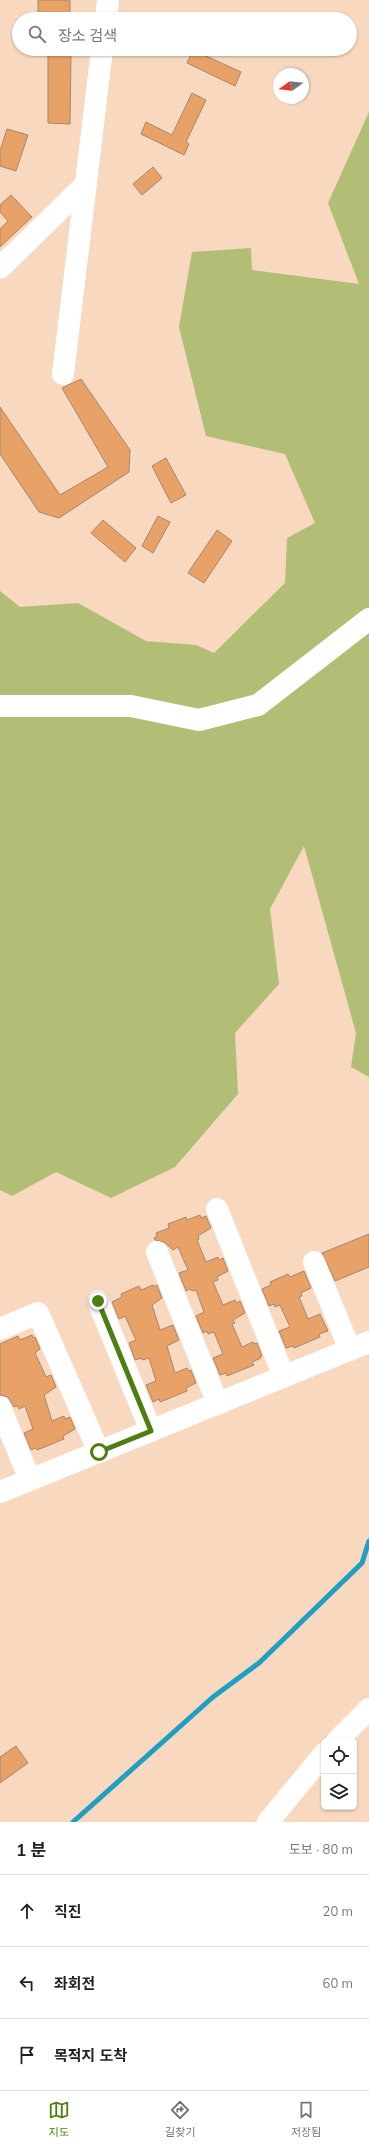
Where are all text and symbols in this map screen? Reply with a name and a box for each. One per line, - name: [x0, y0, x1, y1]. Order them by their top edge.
- search box: [12, 12, 357, 56]
- icon: search: [26, 23, 48, 45]
- text: 장소 검색: [58, 26, 117, 45]
- north arrow: [273, 68, 309, 104]
- route end: [89, 1292, 107, 1310]
- route start: [90, 1443, 108, 1461]
- map controls: [321, 1738, 357, 1810]
- button: locate: [321, 1738, 357, 1774]
- button: layers: [321, 1774, 357, 1810]
- text: 1 분: [16, 1839, 47, 1860]
- text: 도보 · 80 m: [289, 1841, 353, 1857]
- icon: ahead: [16, 1900, 38, 1922]
- text: 직진: [54, 1902, 82, 1921]
- text: 20 m: [323, 1903, 353, 1919]
- icon: left: [16, 1972, 38, 1994]
- text: 좌회전: [54, 1974, 95, 1993]
- text: 60 m: [323, 1975, 353, 1991]
- icon: arrive: [16, 2044, 38, 2066]
- text: 목적지 도착: [54, 2046, 127, 2065]
- tab: 지도: [48, 2099, 70, 2139]
- tab: 길찾기: [165, 2099, 195, 2139]
- tab: 저장됨: [291, 2099, 321, 2139]

